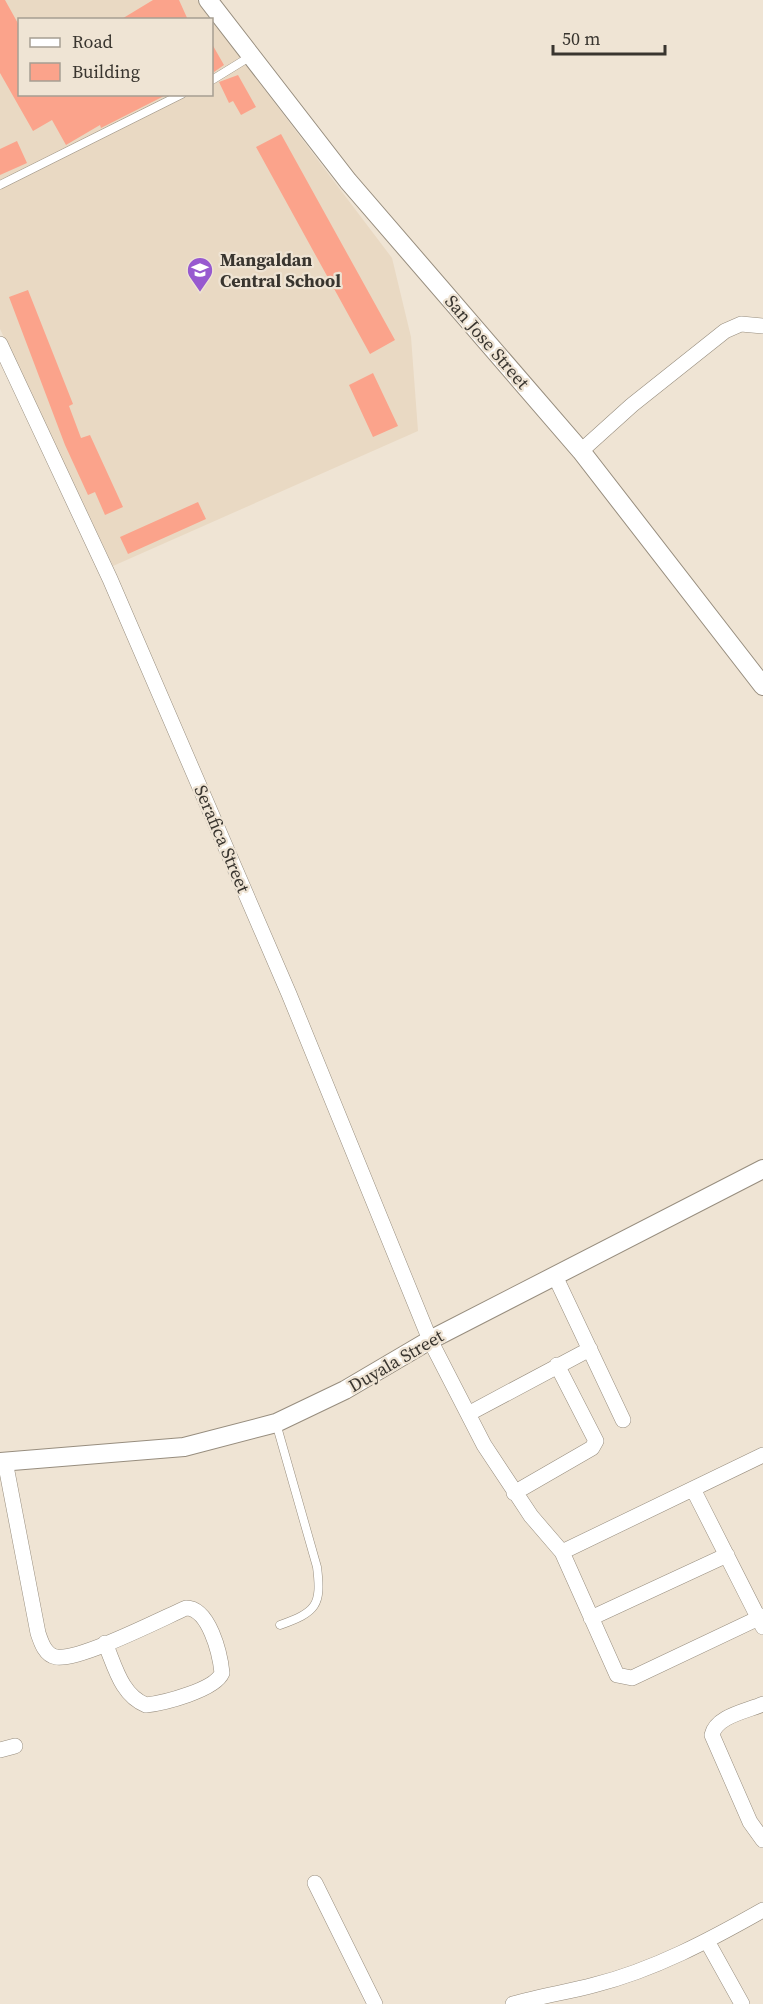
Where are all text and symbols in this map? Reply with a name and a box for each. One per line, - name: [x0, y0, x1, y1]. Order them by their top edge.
- legend: [18, 18, 213, 96]
- scale bar: [553, 18, 666, 56]
- text: 50 m: [562, 26, 600, 51]
- text: Road: [72, 29, 113, 54]
- text: Building: [72, 59, 140, 84]
- place label: Mangaldan Central School: [220, 247, 341, 293]
- school or university icon: Mangaldan Central School: [185, 255, 215, 293]
- street label: San Jose Street: [439, 289, 535, 394]
- street label: Serafica Street: [189, 781, 256, 897]
- street label: Duyala Street: [344, 1323, 448, 1398]

